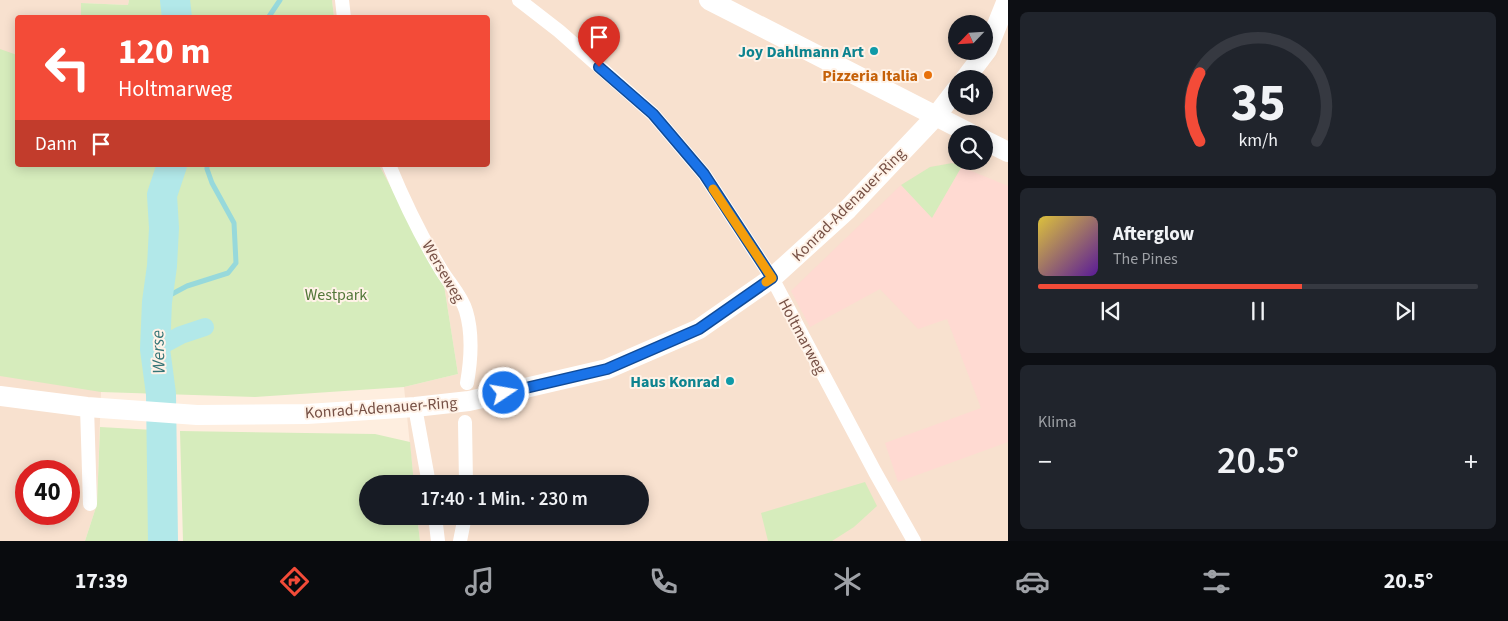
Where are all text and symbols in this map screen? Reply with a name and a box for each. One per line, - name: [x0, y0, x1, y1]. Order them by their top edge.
- north arrow: [948, 15, 992, 60]
- map controls: [948, 15, 993, 170]
- pin: [578, 16, 620, 67]
- icon: arrive: [585, 23, 613, 51]
- text: 120 m: [118, 27, 210, 77]
- icon: left: [35, 35, 100, 100]
- place label: Joy Dahlmann Art: [738, 41, 864, 63]
- marker: Joy Dahlmann Art: [868, 45, 880, 57]
- place label: Pizzeria Italia: [822, 65, 918, 87]
- text: 35: [1231, 67, 1285, 141]
- marker: Pizzeria Italia: [922, 69, 934, 81]
- button: sound: [948, 70, 993, 115]
- text: Holtmarweg: [118, 73, 232, 105]
- button: search: [948, 125, 993, 170]
- text: km/h: [1238, 128, 1278, 153]
- icon: arrive: [87, 130, 115, 158]
- text: Dann: [35, 131, 77, 158]
- street label: Konrad-Adenauer-Ring: [787, 143, 910, 266]
- text: Afterglow: [1113, 221, 1194, 248]
- street label: Werseweg: [417, 237, 470, 306]
- text: The Pines: [1113, 248, 1178, 270]
- park label: Westpark: [305, 284, 367, 306]
- street label: Holtmarweg: [773, 295, 831, 378]
- icon: previous: [1097, 297, 1125, 325]
- icon: pause: [1244, 297, 1272, 325]
- icon: next: [1391, 297, 1419, 325]
- water label: Werse: [145, 329, 172, 374]
- position arrow: [477, 366, 529, 418]
- place label: Haus Konrad: [630, 371, 720, 393]
- marker: Haus Konrad: [724, 375, 736, 387]
- street label: Konrad-Adenauer-Ring: [304, 392, 458, 424]
- text: Klima: [1038, 411, 1077, 433]
- text: 20.5°: [1217, 434, 1299, 488]
- text: −: [1038, 442, 1052, 482]
- text: +: [1464, 442, 1478, 482]
- speed limit sign: 40: [15, 460, 80, 525]
- text: 17:40 · 1 Min. · 230 m: [420, 486, 588, 513]
- icon: directions: [277, 564, 312, 599]
- icon: music: [462, 564, 497, 599]
- icon: phone: [646, 564, 681, 599]
- icon: climate: [830, 564, 865, 599]
- icon: car: [1015, 564, 1050, 599]
- icon: filters: [1199, 564, 1234, 599]
- text: 17:39: [75, 565, 128, 597]
- text: 20.5°: [1384, 565, 1433, 597]

